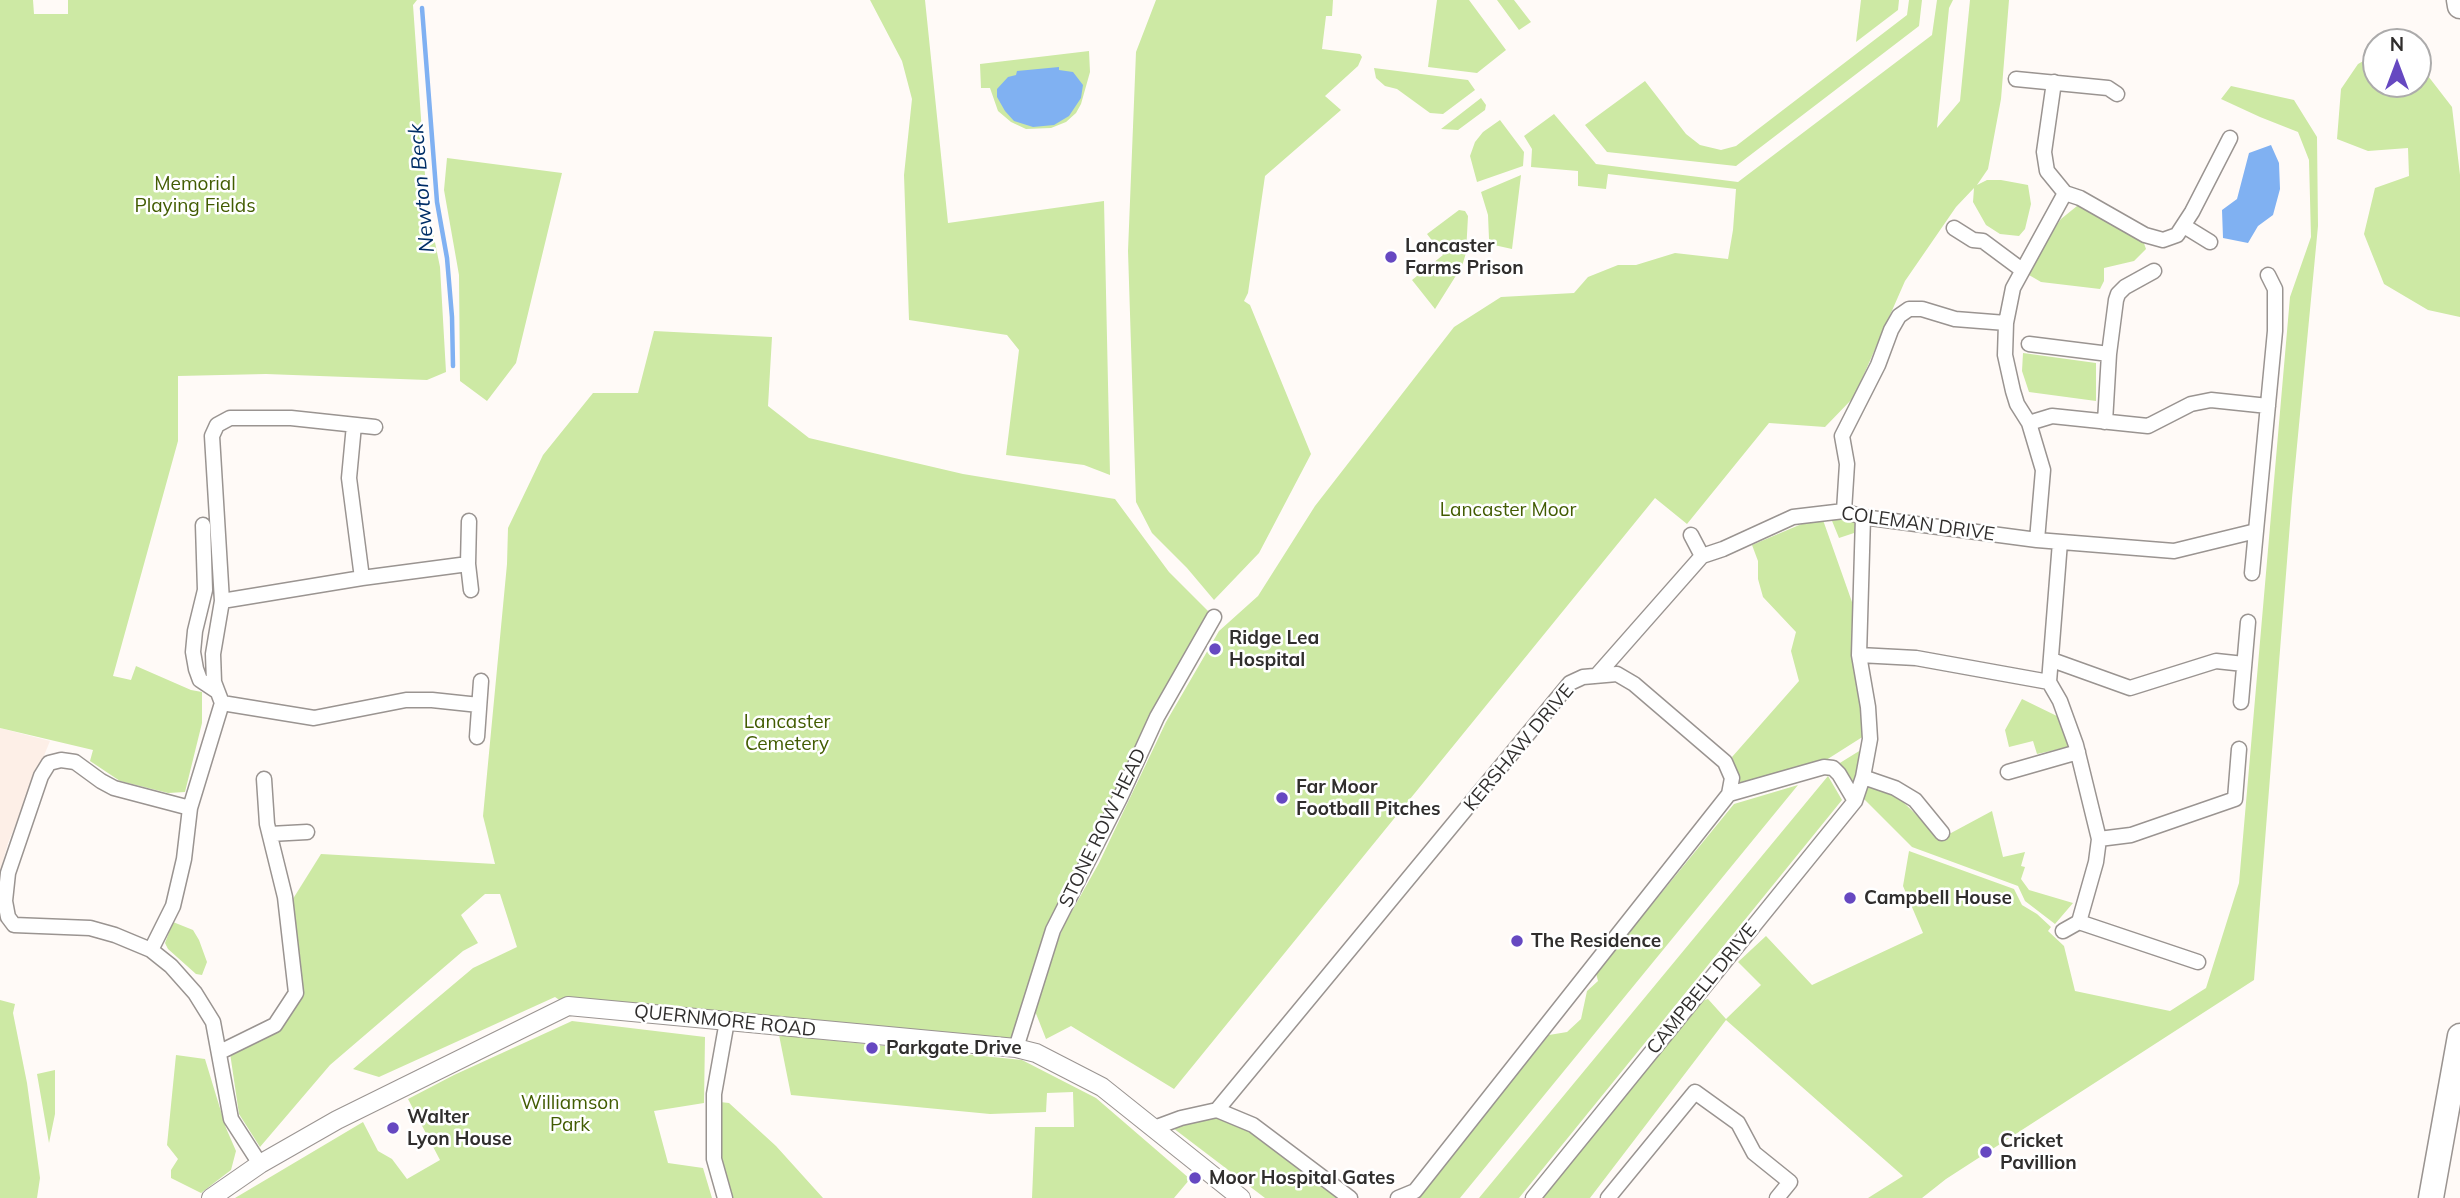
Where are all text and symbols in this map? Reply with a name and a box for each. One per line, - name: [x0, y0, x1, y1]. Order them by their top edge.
- north arrow: [2362, 28, 2432, 98]
- text: N: [2390, 32, 2404, 56]
- water label: Newton Beck: [404, 122, 440, 254]
- park label: Memorial Playing Fields: [134, 173, 256, 217]
- place label: Lancaster Farms Prison: [1405, 235, 1524, 279]
- marker: Lancaster Farms Prison: [1383, 249, 1399, 265]
- park label: Lancaster Moor: [1440, 499, 1576, 521]
- street label: COLEMAN DRIVE: [1840, 502, 1996, 546]
- place label: Ridge Lea Hospital: [1229, 627, 1319, 671]
- marker: Ridge Lea Hospital: [1207, 641, 1223, 657]
- street label: KERSHAW DRIVE: [1459, 680, 1579, 816]
- park label: Lancaster Cemetery: [744, 711, 830, 755]
- street label: STONE ROW HEAD: [1055, 745, 1151, 911]
- place label: Far Moor Football Pitches: [1296, 776, 1440, 820]
- marker: Far Moor Football Pitches: [1274, 790, 1290, 806]
- place label: Campbell House: [1864, 887, 2012, 909]
- marker: Campbell House: [1842, 890, 1858, 906]
- street label: CAMPBELL DRIVE: [1642, 919, 1762, 1059]
- place label: The Residence: [1531, 930, 1661, 952]
- marker: The Residence: [1509, 933, 1525, 949]
- street label: QUERNMORE ROAD: [633, 1000, 817, 1042]
- place label: Parkgate Drive: [886, 1037, 1022, 1059]
- marker: Parkgate Drive: [864, 1040, 880, 1056]
- park label: Williamson Park: [521, 1092, 619, 1136]
- place label: Walter Lyon House: [407, 1106, 512, 1150]
- marker: Walter Lyon House: [385, 1120, 401, 1136]
- place label: Cricket Pavillion: [2000, 1130, 2077, 1174]
- marker: Cricket Pavillion: [1978, 1144, 1994, 1160]
- place label: Moor Hospital Gates: [1209, 1167, 1395, 1189]
- marker: Moor Hospital Gates: [1187, 1170, 1203, 1186]

